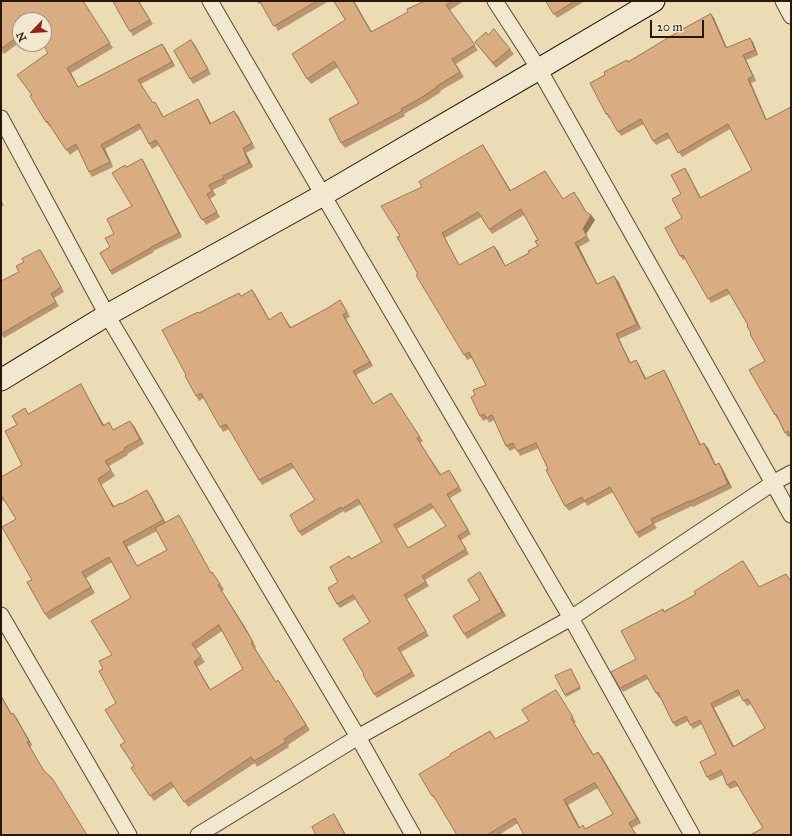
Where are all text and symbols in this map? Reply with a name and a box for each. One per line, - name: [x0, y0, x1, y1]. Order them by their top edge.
- north arrow: [12, 12, 52, 52]
- scale bar: [652, 12, 706, 38]
- text: 20 m: [657, 20, 683, 34]
- text: N: [14, 30, 29, 44]

